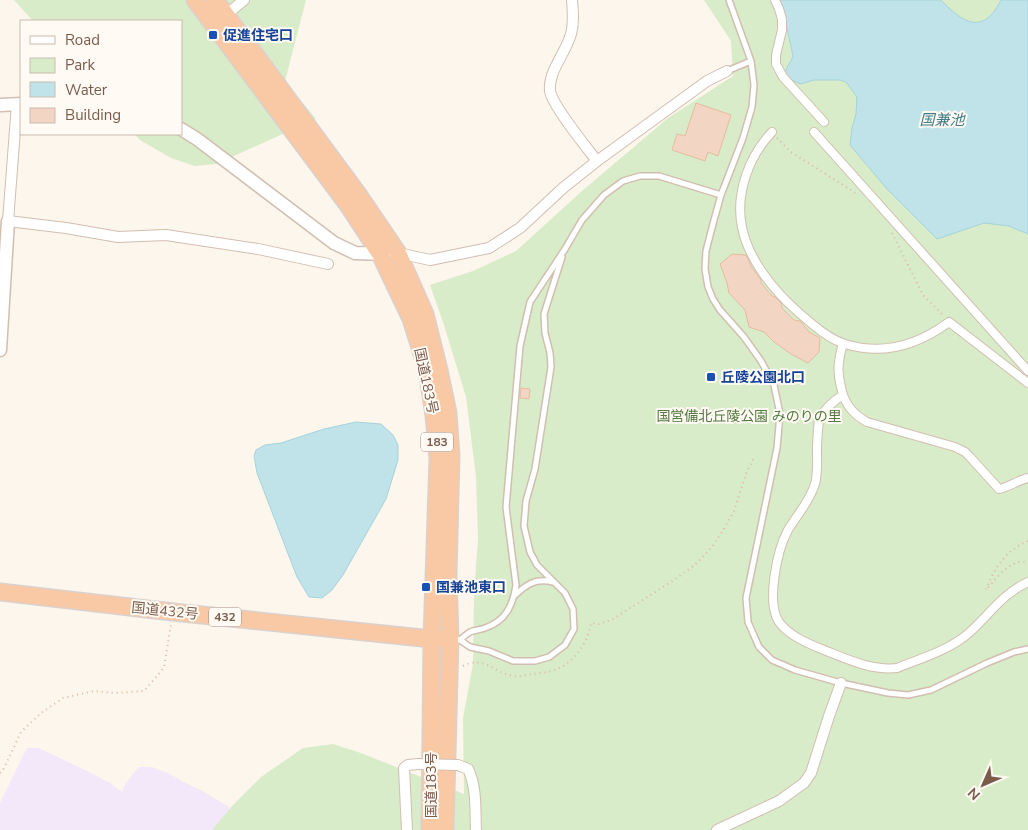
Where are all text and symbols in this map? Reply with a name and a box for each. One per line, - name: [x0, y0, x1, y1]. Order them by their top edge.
- legend: [20, 20, 182, 135]
- place label: 促進住宅口: [223, 26, 293, 45]
- marker: 促進住宅口: [207, 29, 219, 41]
- text: Road: [65, 30, 100, 50]
- text: Park: [65, 55, 95, 75]
- text: Water: [65, 80, 108, 100]
- text: Building: [65, 105, 121, 125]
- water label: 国兼池: [919, 110, 966, 130]
- street label: 国道183号: [410, 346, 442, 416]
- place label: 丘陵公園北口: [721, 368, 805, 387]
- marker: 丘陵公園北口: [705, 371, 717, 383]
- park label: 国営備北丘陵公園 みのりの里: [656, 407, 842, 426]
- road number: 183: [421, 432, 453, 452]
- place label: 国兼池東口: [436, 578, 506, 597]
- marker: 国兼池東口: [420, 581, 432, 593]
- street label: 国道432号: [131, 598, 199, 624]
- road number: 432: [209, 608, 241, 626]
- street label: 国道183号: [422, 751, 441, 819]
- north arrow: [958, 760, 1008, 810]
- text: N: [964, 783, 985, 804]

